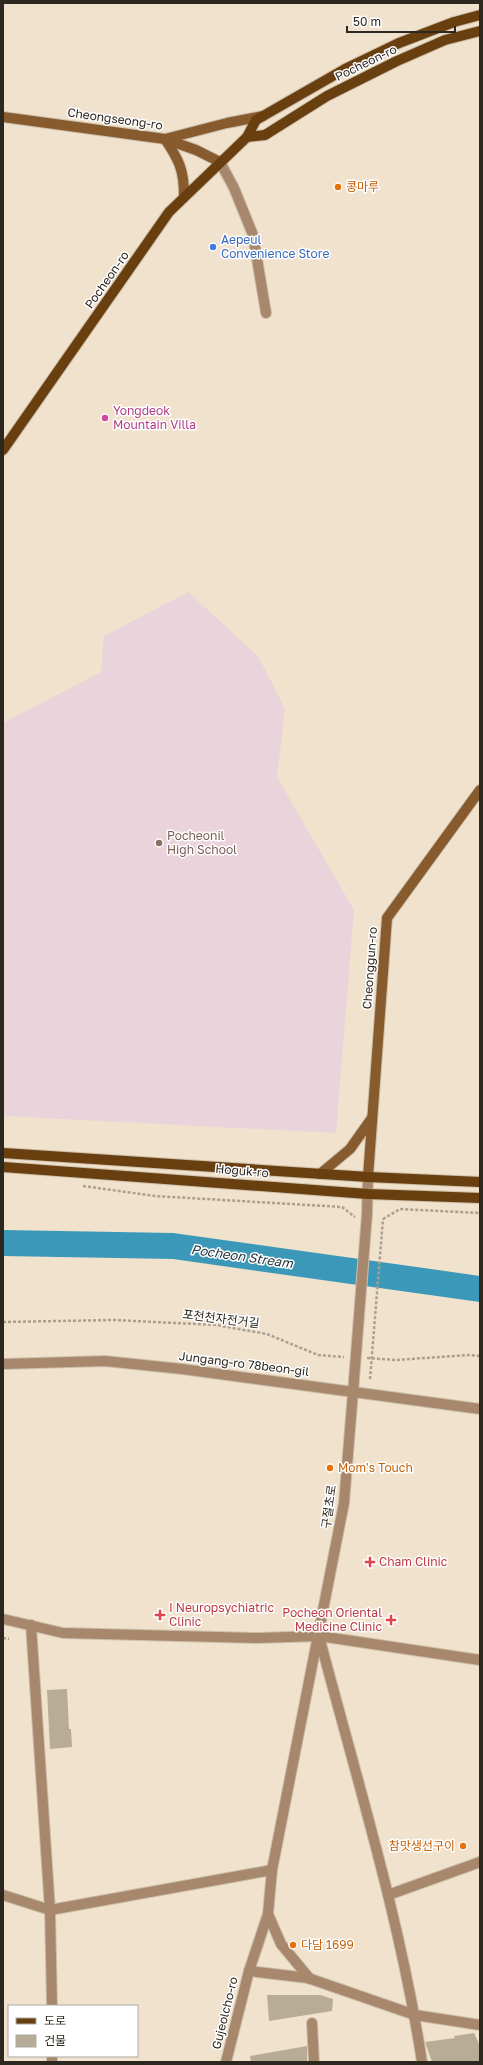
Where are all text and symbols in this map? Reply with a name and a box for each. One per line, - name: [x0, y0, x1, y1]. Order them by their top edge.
- scale bar: [347, 8, 455, 34]
- text: 50 m: [353, 14, 381, 29]
- street label: Pocheon-ro: [333, 41, 399, 84]
- street label: Cheongseong-ro: [66, 104, 164, 133]
- place label: 콩마루: [346, 179, 379, 194]
- marker: 콩마루: [333, 182, 343, 192]
- place label: Aepeul Convenience Store: [221, 232, 329, 261]
- marker: Aepeul Convenience Store: [208, 242, 218, 252]
- street label: Pocheon-ro: [81, 248, 132, 311]
- place label: Yongdeok Mountain Villa: [113, 403, 196, 432]
- marker: Yongdeok Mountain Villa: [100, 413, 110, 423]
- place label: Pocheonil High School: [167, 828, 237, 857]
- marker: Pocheonil High School: [154, 838, 164, 848]
- street label: Cheonggun-ro: [359, 926, 380, 1010]
- street label: Hoguk-ro: [215, 1161, 269, 1180]
- water label: Pocheon Stream: [190, 1241, 294, 1271]
- street label: 포천천자전거길: [182, 1306, 260, 1331]
- street label: Jungang-ro 78beon-gil: [178, 1348, 310, 1379]
- place label: Mom's Touch: [338, 1460, 413, 1475]
- marker: Mom's Touch: [325, 1463, 335, 1473]
- street label: 구절초로: [318, 1484, 339, 1530]
- place label: Cham Clinic: [379, 1554, 448, 1569]
- marker: Cham Clinic: [364, 1556, 376, 1568]
- place label: I Neuropsychiatric Clinic: [169, 1600, 275, 1629]
- place label: Pocheon Oriental Medicine Clinic: [282, 1605, 382, 1634]
- marker: I Neuropsychiatric Clinic: [154, 1609, 166, 1621]
- marker: Pocheon Oriental Medicine Clinic: [385, 1614, 397, 1626]
- place label: 참맛생선구이: [389, 1838, 455, 1853]
- marker: 참맛생선구이: [458, 1841, 468, 1851]
- place label: 다담 1699: [301, 1937, 354, 1952]
- marker: 다담 1699: [288, 1940, 298, 1950]
- street label: Gujeolcho-ro: [208, 1975, 241, 2051]
- legend: [8, 2005, 138, 2057]
- text: 도로: [44, 2013, 66, 2028]
- text: 건물: [44, 2033, 66, 2048]

